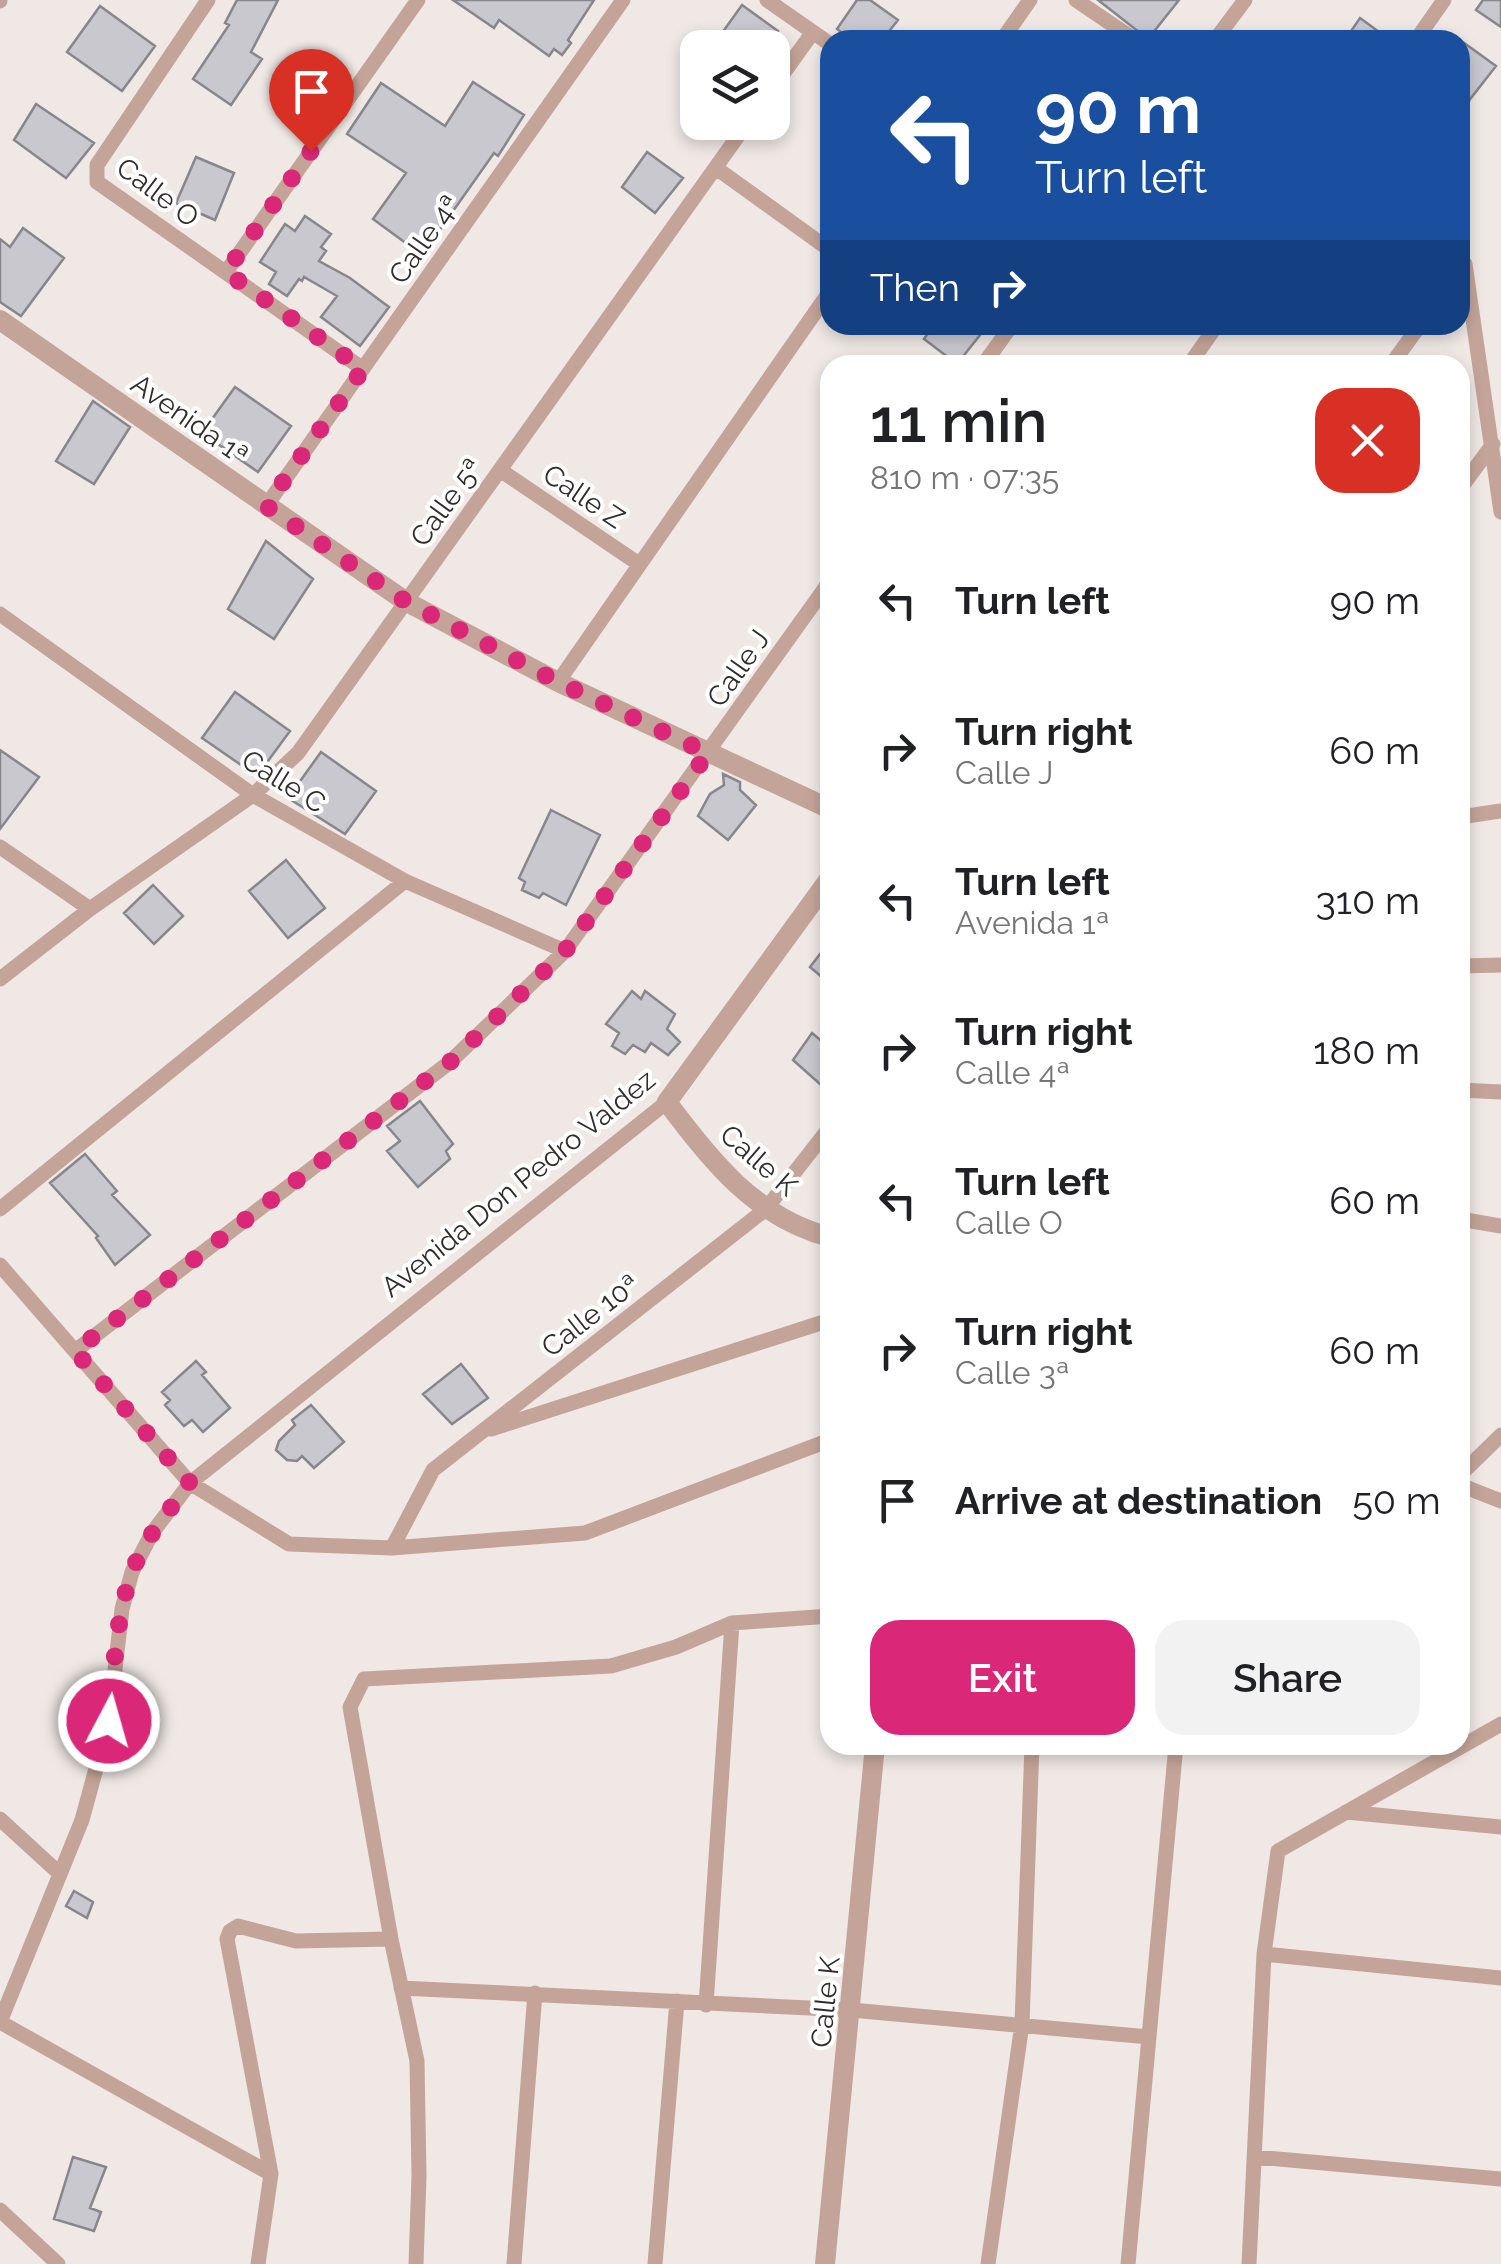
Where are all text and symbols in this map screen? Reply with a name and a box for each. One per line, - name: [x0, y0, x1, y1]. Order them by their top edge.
- map controls: [680, 30, 790, 140]
- button: layers: [680, 30, 790, 140]
- pin: [269, 49, 354, 152]
- icon: arrive: [284, 64, 339, 119]
- text: 90 m: [1035, 67, 1201, 149]
- icon: left: [870, 70, 1000, 200]
- street label: Calle O: [110, 151, 205, 234]
- text: Turn left: [1035, 151, 1207, 204]
- street label: Calle 4ª: [382, 189, 467, 290]
- icon: right: [980, 260, 1035, 315]
- text: Then: [870, 265, 960, 310]
- street label: Avenida 1ª: [125, 367, 255, 472]
- text: 11 min: [870, 386, 1047, 456]
- button: close: [1315, 388, 1420, 493]
- street label: Calle 5ª: [403, 452, 489, 553]
- street label: Calle Z: [537, 457, 631, 536]
- text: 810 m · 07:35: [870, 459, 1059, 496]
- icon: left: [870, 573, 925, 628]
- text: Turn left: [955, 578, 1110, 623]
- text: 90 m: [1330, 578, 1420, 623]
- street label: Calle J: [700, 624, 777, 713]
- text: Turn right: [955, 709, 1132, 754]
- icon: right: [870, 723, 925, 778]
- text: 60 m: [1329, 728, 1420, 773]
- street label: Calle C: [236, 743, 332, 820]
- text: Calle J: [955, 754, 1053, 791]
- text: Turn left: [955, 859, 1110, 904]
- icon: left: [870, 873, 925, 928]
- text: 310 m: [1316, 878, 1420, 923]
- text: Avenida 1ª: [955, 904, 1110, 941]
- text: Turn right: [955, 1009, 1132, 1054]
- icon: right: [870, 1023, 925, 1078]
- text: 180 m: [1313, 1028, 1420, 1073]
- text: Calle 4ª: [955, 1054, 1070, 1091]
- street label: Avenida Don Pedro Valdez: [375, 1063, 662, 1304]
- street label: Calle K: [713, 1118, 804, 1203]
- text: Turn left: [955, 1159, 1110, 1204]
- icon: left: [870, 1173, 925, 1228]
- text: 60 m: [1329, 1178, 1420, 1223]
- text: Calle O: [955, 1204, 1063, 1241]
- street label: Calle 10ª: [535, 1267, 646, 1364]
- text: Turn right: [955, 1309, 1132, 1354]
- icon: right: [870, 1323, 925, 1378]
- text: 60 m: [1329, 1328, 1420, 1373]
- text: Calle 3ª: [955, 1354, 1070, 1391]
- icon: arrive: [870, 1473, 925, 1528]
- text: Arrive at destination: [955, 1478, 1322, 1523]
- text: 50 m: [1352, 1478, 1441, 1523]
- button: Exit: [870, 1620, 1135, 1735]
- button: Share: [1155, 1620, 1420, 1735]
- position arrow: [57, 1669, 161, 1773]
- street label: Calle K: [804, 1955, 847, 2049]

